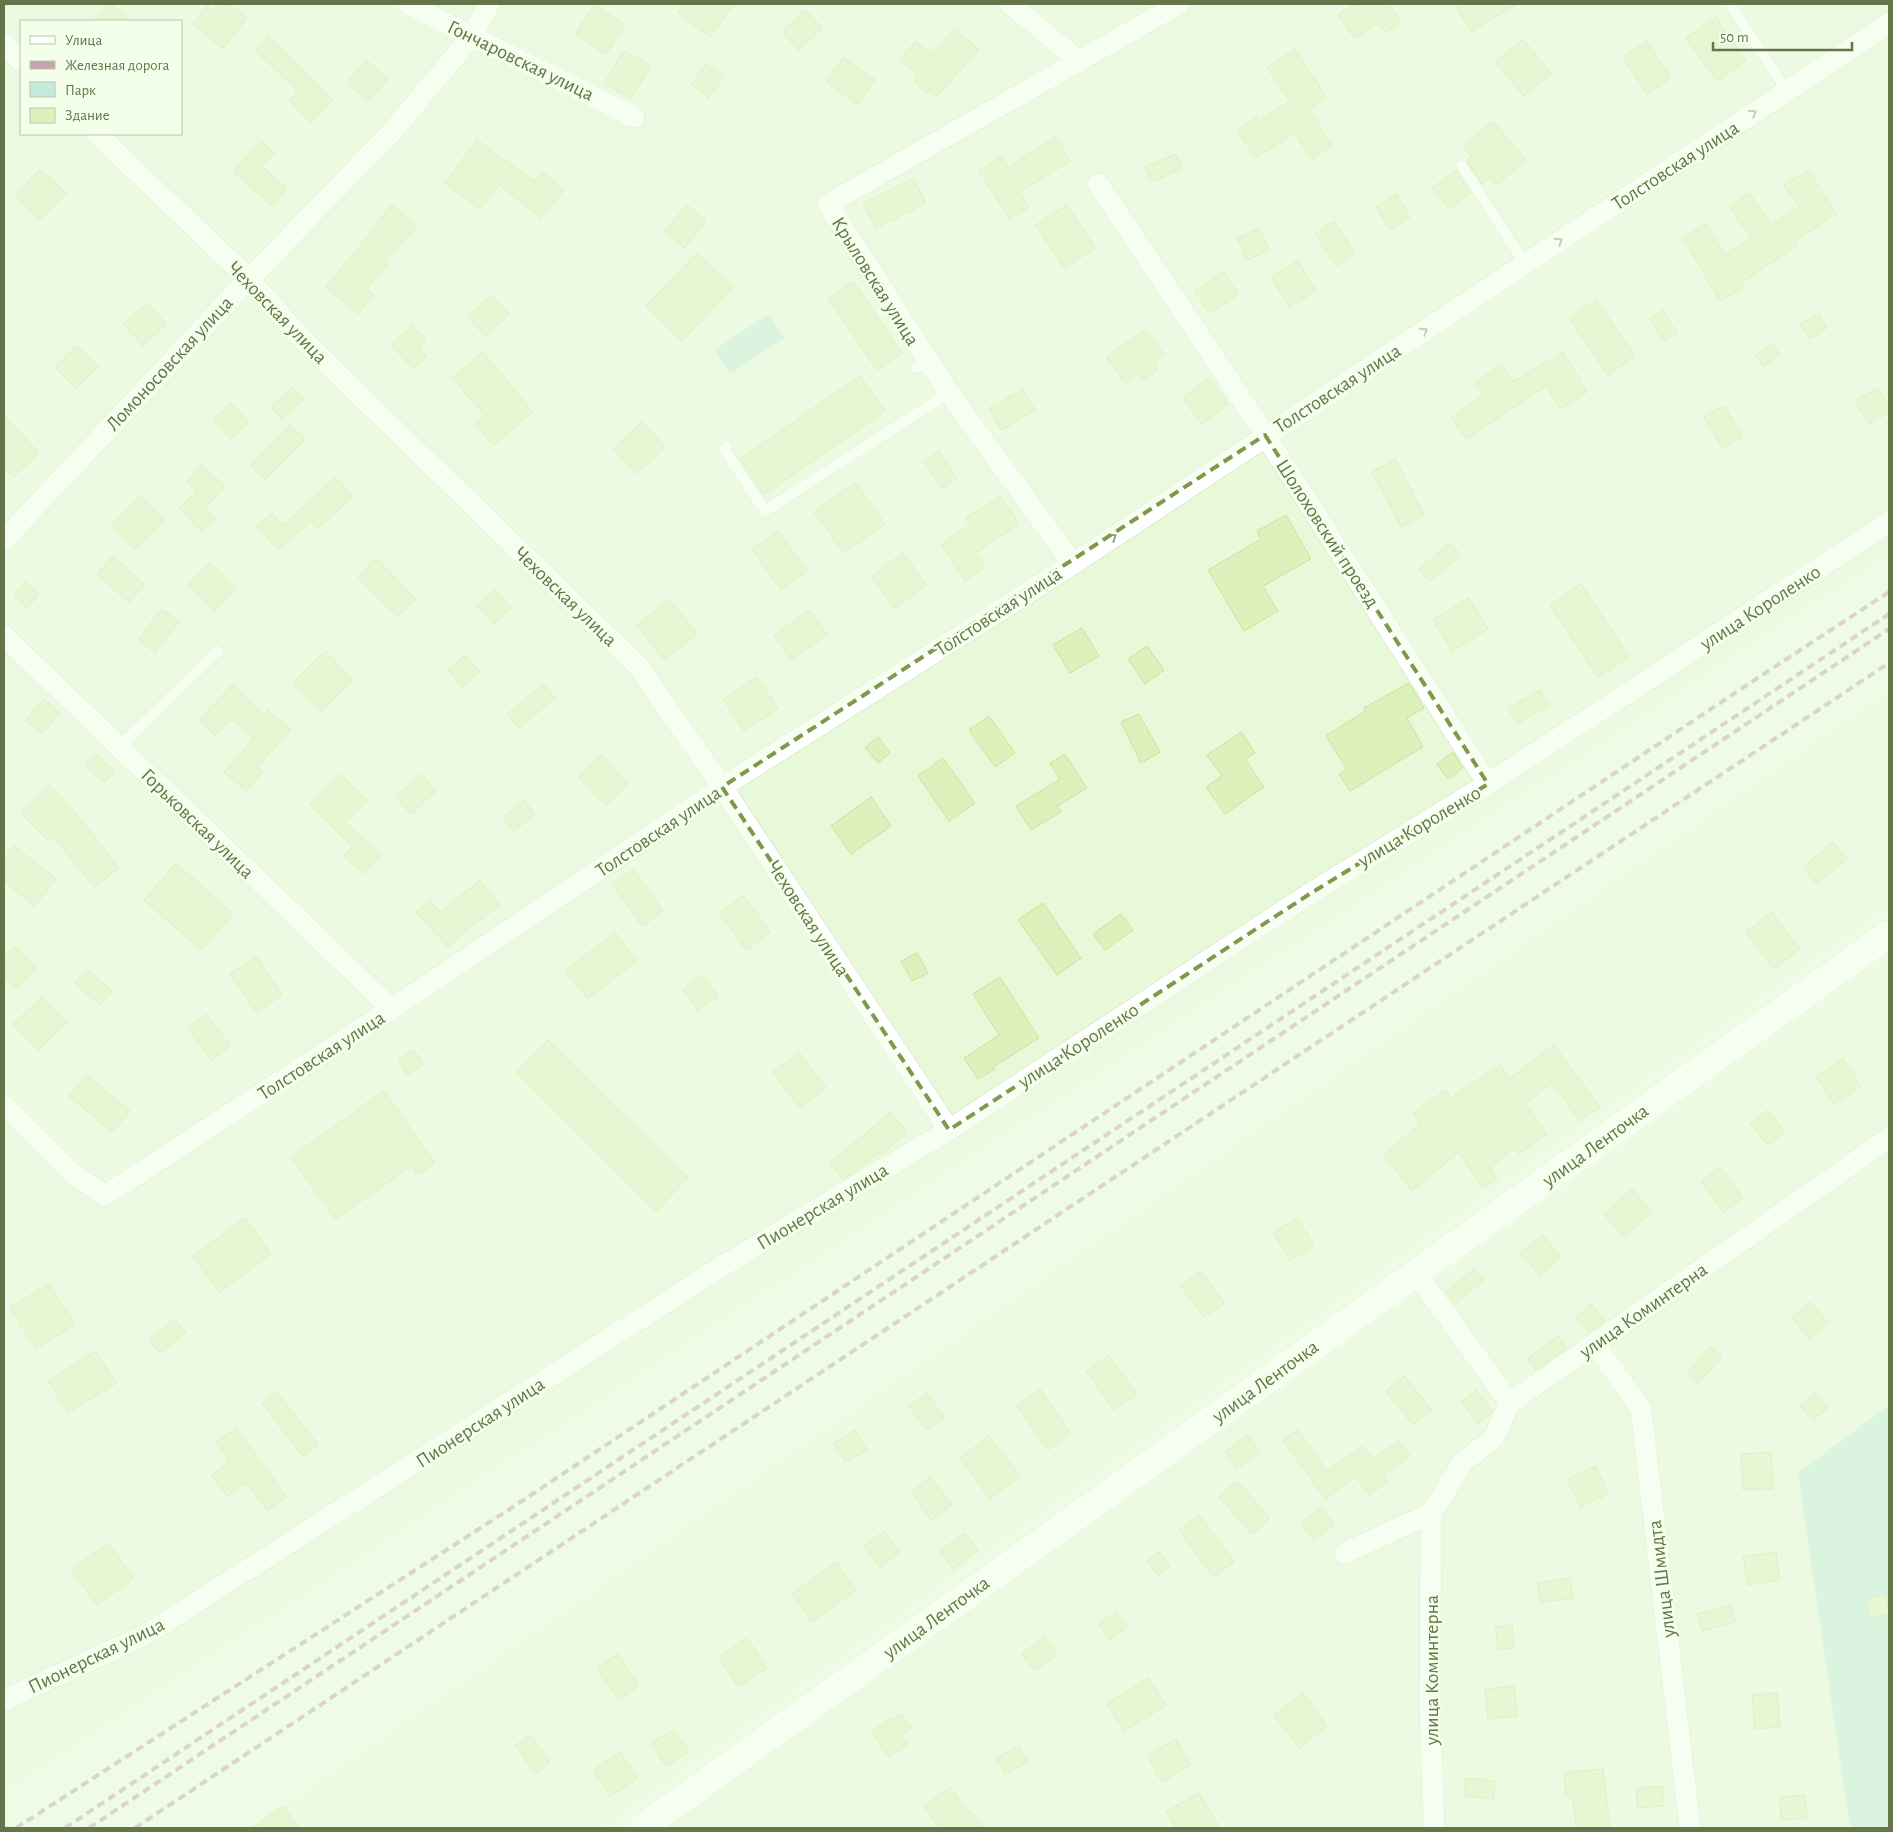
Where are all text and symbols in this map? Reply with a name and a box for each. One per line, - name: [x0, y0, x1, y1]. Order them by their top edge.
- street label: Гончаровская улица: [444, 17, 597, 105]
- legend: [20, 20, 182, 135]
- scale bar: [1713, 20, 1852, 52]
- text: 50 m: [1720, 30, 1749, 45]
- text: Улица: [65, 33, 102, 48]
- text: Железная дорога: [65, 58, 170, 73]
- text: Парк: [65, 83, 96, 98]
- text: Здание: [65, 108, 110, 123]
- one-way arrow: [1748, 110, 1757, 119]
- street label: Толстовская улица: [1609, 118, 1742, 214]
- street label: Крыловская улица: [828, 214, 923, 349]
- one-way arrow: [1554, 238, 1563, 247]
- street label: Чеховская улица: [224, 258, 331, 368]
- street label: Ломоносовская улица: [102, 293, 237, 435]
- one-way arrow: [1418, 327, 1427, 337]
- street label: Толстовская улица: [1271, 341, 1404, 437]
- street label: Шолоховский проезд: [1272, 456, 1383, 611]
- one-way arrow: [1108, 533, 1117, 543]
- street label: Чеховская улица: [510, 543, 620, 650]
- street label: улица Короленко: [1696, 562, 1824, 655]
- street label: Толстовская улица: [932, 564, 1065, 660]
- street label: Горьковская улица: [137, 765, 258, 882]
- street label: улица Короленко: [1354, 782, 1484, 872]
- street label: Толстовская улица: [592, 783, 725, 881]
- street label: Чеховская улица: [763, 857, 853, 980]
- street label: улица Короленко: [1014, 1000, 1142, 1093]
- street label: Толстовская улица: [255, 1008, 388, 1104]
- street label: улица Ленточка: [1538, 1101, 1652, 1191]
- street label: Пионерская улица: [754, 1160, 892, 1254]
- street label: улица Коминтерна: [1575, 1259, 1711, 1363]
- street label: улица Ленточка: [1208, 1337, 1322, 1427]
- street label: Пионерская улица: [413, 1374, 548, 1472]
- street label: улица Шмидта: [1645, 1519, 1679, 1640]
- street label: улица Ленточка: [879, 1573, 993, 1663]
- street label: улица Коминтерна: [1422, 1595, 1442, 1746]
- street label: Пионерская улица: [25, 1614, 168, 1698]

